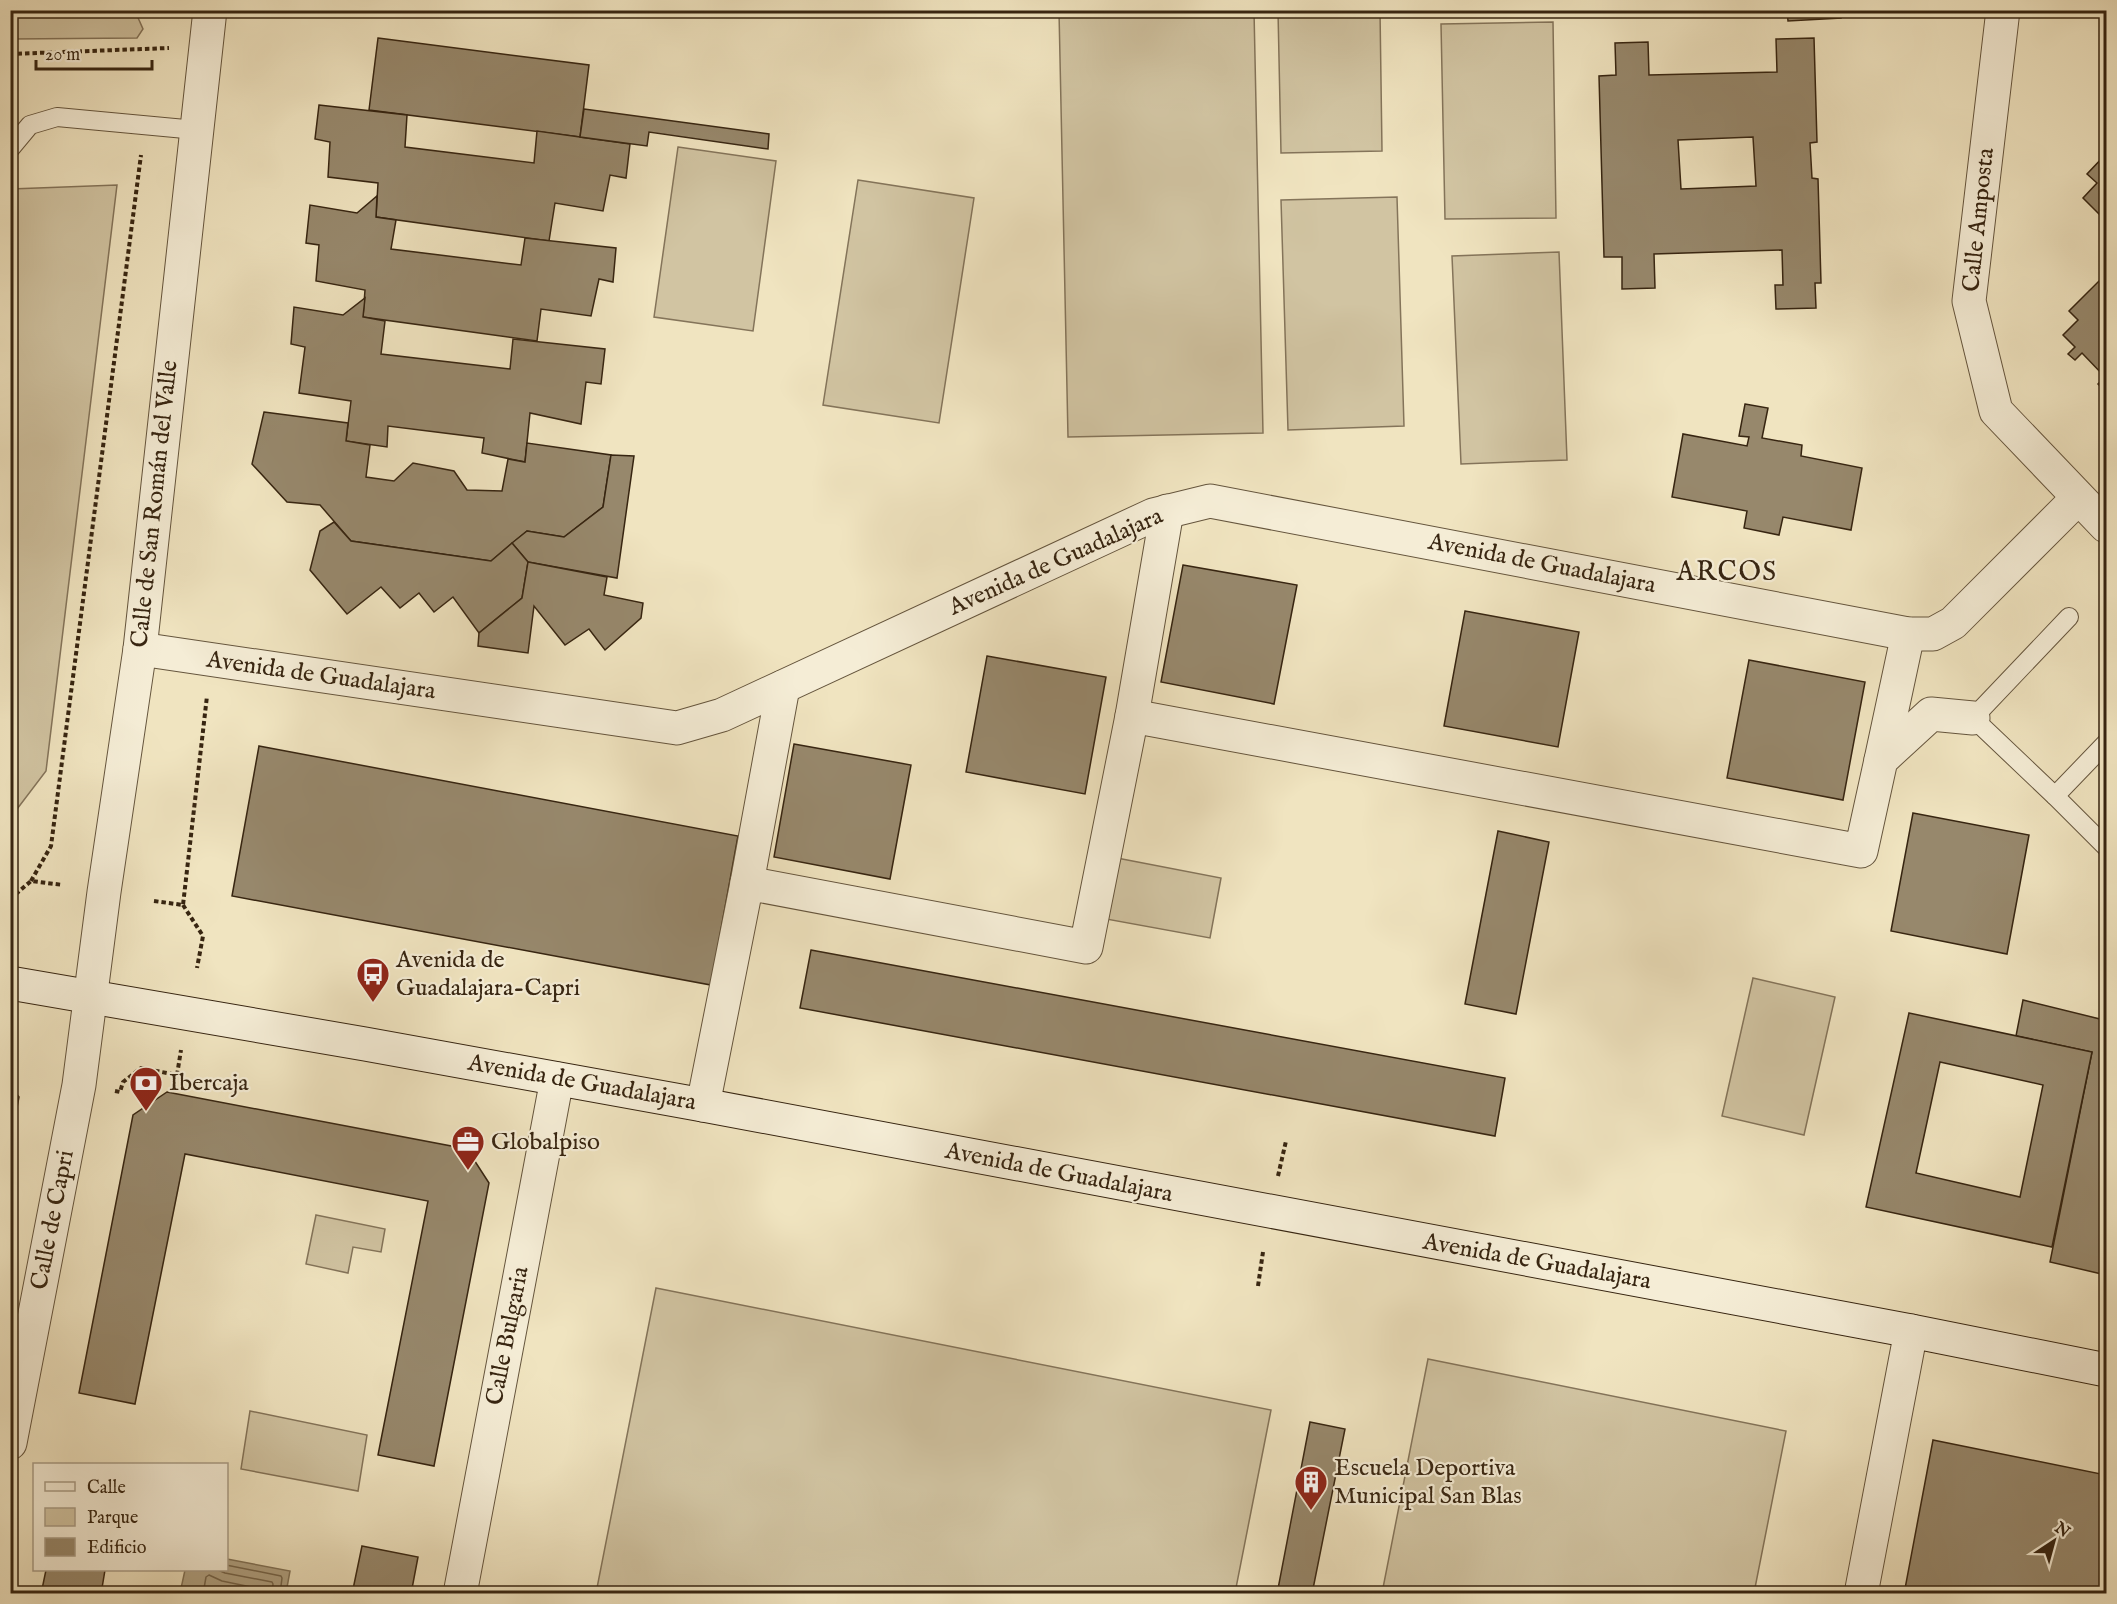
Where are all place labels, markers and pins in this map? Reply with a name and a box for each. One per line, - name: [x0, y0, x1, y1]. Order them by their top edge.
- place label: Avenida de Guadalajara-Capri: [395, 945, 580, 1004]
- bus stop icon: Avenida de Guadalajara-Capri: [355, 956, 391, 1003]
- bank icon: Ibercaja: [128, 1065, 164, 1112]
- place label: Ibercaja: [169, 1068, 249, 1099]
- office icon: Globalpiso: [450, 1124, 486, 1171]
- place label: Globalpiso: [491, 1127, 600, 1158]
- place label: Escuela Deportiva Municipal San Blas: [1334, 1453, 1522, 1512]
- building icon: Escuela Deportiva Municipal San Blas: [1293, 1464, 1329, 1511]

